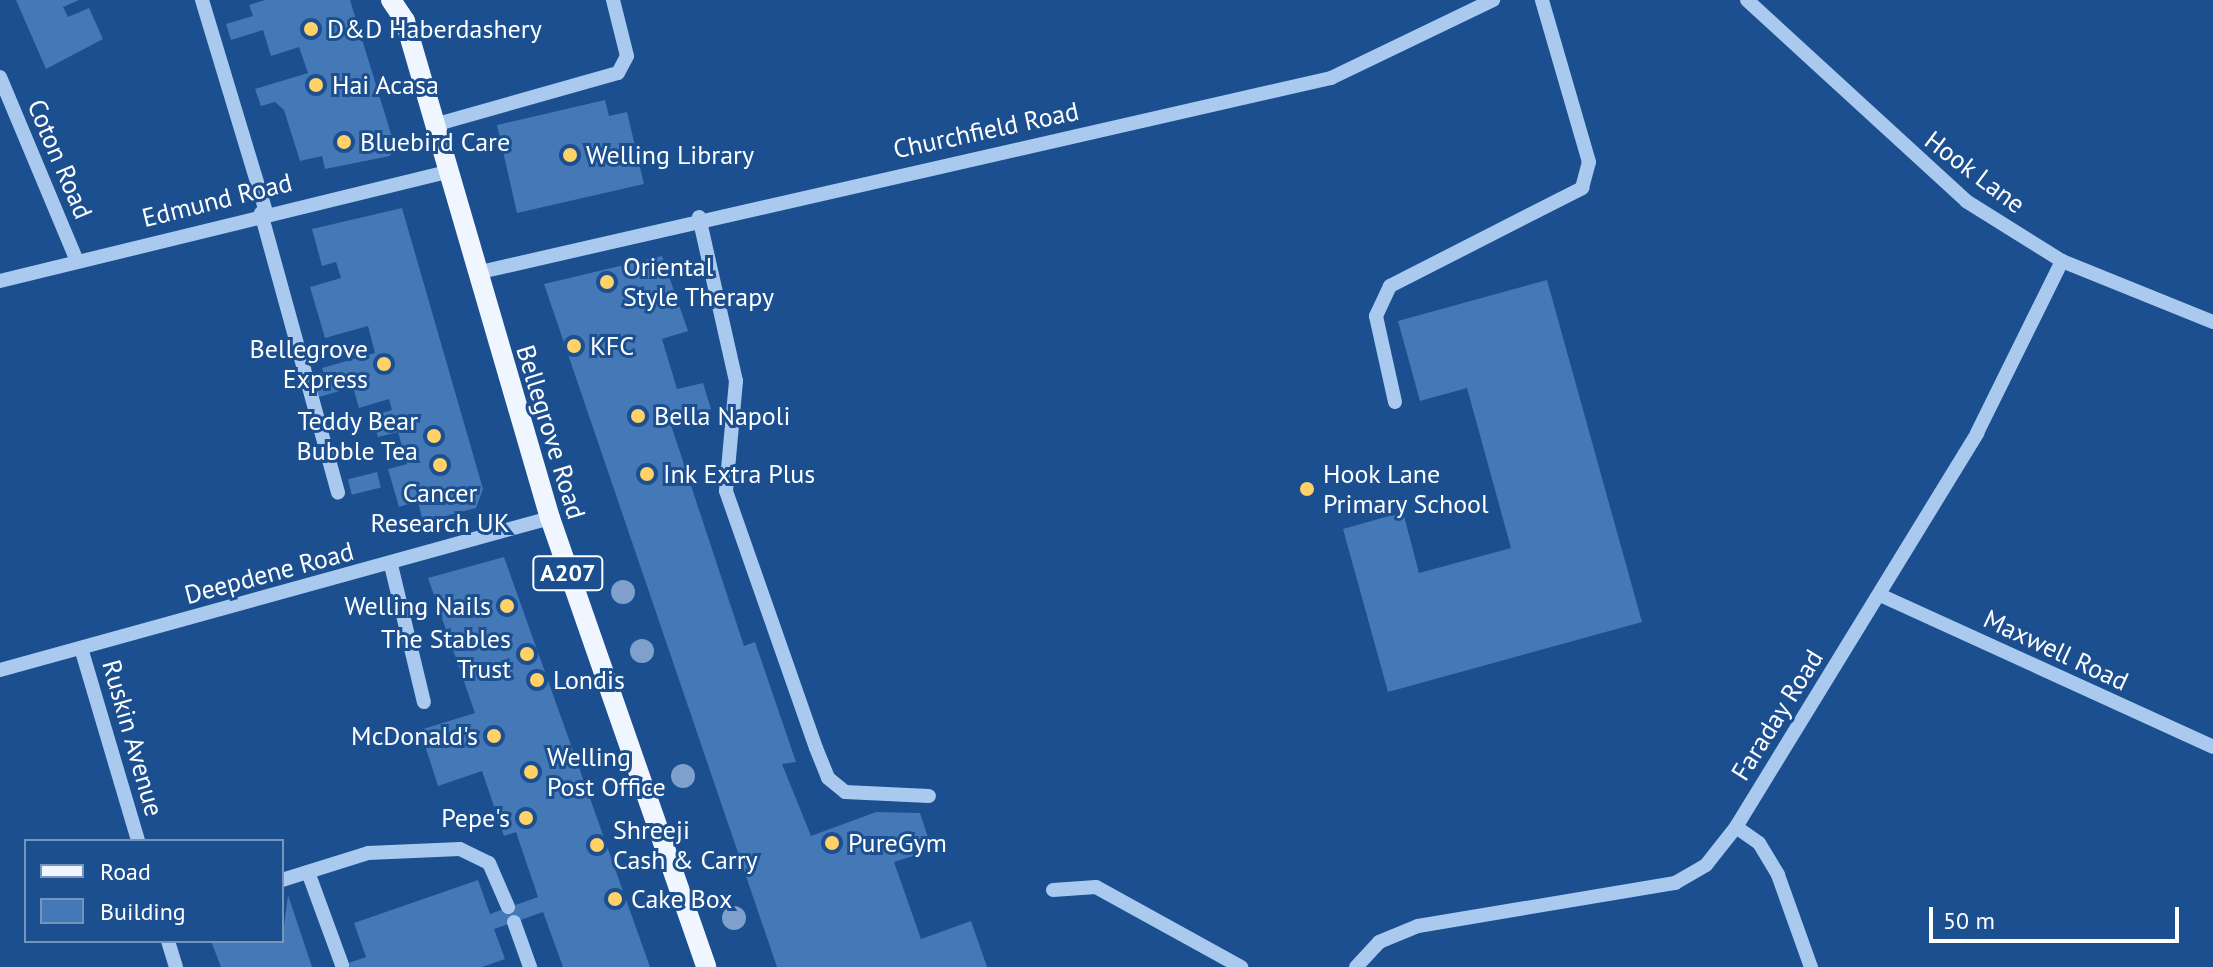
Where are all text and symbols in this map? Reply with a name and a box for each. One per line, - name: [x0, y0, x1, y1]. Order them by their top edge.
- place label: D&D Haberdashery: [327, 13, 542, 45]
- marker: D&D Haberdashery: [302, 20, 320, 38]
- place label: Hai Acasa: [332, 69, 440, 101]
- marker: Hai Acasa: [307, 76, 325, 94]
- street label: Coton Road: [21, 95, 99, 223]
- street label: Churchfield Road: [890, 95, 1082, 165]
- street label: Hook Lane: [1918, 124, 2032, 220]
- place label: Bluebird Care: [360, 126, 510, 158]
- marker: Bluebird Care: [335, 133, 353, 151]
- place label: Welling Library: [586, 139, 754, 171]
- marker: Welling Library: [561, 146, 579, 164]
- street label: Edmund Road: [139, 166, 295, 234]
- place label: Oriental Style Therapy: [623, 251, 775, 312]
- marker: Oriental Style Therapy: [598, 273, 616, 291]
- place label: KFC: [590, 330, 634, 362]
- place label: Bellegrove Express: [250, 333, 368, 394]
- marker: KFC: [565, 337, 583, 355]
- street label: Bellegrove Road: [510, 341, 592, 523]
- marker: Bellegrove Express: [375, 355, 393, 373]
- place label: Bella Napoli: [654, 400, 790, 432]
- place label: Teddy Bear Bubble Tea: [296, 405, 418, 466]
- marker: Bella Napoli: [629, 407, 647, 425]
- marker: Teddy Bear Bubble Tea: [425, 427, 443, 445]
- marker: Cancer Research UK: [431, 456, 449, 474]
- place label: Ink Extra Plus: [663, 458, 816, 490]
- place label: Hook Lane Primary School: [1323, 458, 1490, 520]
- marker: Ink Extra Plus: [638, 465, 656, 483]
- place label: Cancer Research UK: [370, 477, 510, 538]
- marker: Hook Lane Primary School: [1298, 480, 1316, 498]
- street label: Deepdene Road: [181, 535, 357, 611]
- road number: A207: [532, 553, 604, 593]
- place label: Welling Nails: [344, 590, 491, 622]
- marker: Welling Nails: [498, 597, 516, 615]
- street label: Maxwell Road: [1979, 603, 2133, 697]
- place label: The Stables Trust: [381, 623, 511, 684]
- street label: Faraday Road: [1724, 644, 1830, 786]
- marker: The Stables Trust: [518, 645, 536, 663]
- street label: Ruskin Avenue: [96, 656, 170, 820]
- place label: Londis: [553, 664, 625, 696]
- marker: Londis: [528, 671, 546, 689]
- place label: McDonald's: [351, 720, 478, 752]
- marker: McDonald's: [485, 727, 503, 745]
- place label: Welling Post Office: [547, 741, 666, 802]
- marker: Welling Post Office: [522, 763, 540, 781]
- place label: Pepe's: [441, 802, 510, 834]
- marker: Pepe's: [517, 809, 535, 827]
- place label: Shreeji Cash & Carry: [613, 814, 758, 876]
- place label: PureGym: [848, 827, 947, 859]
- marker: PureGym: [823, 834, 841, 852]
- marker: Shreeji Cash & Carry: [588, 836, 606, 854]
- legend: [24, 839, 284, 943]
- text: Road: [100, 856, 151, 887]
- place label: Cake Box: [631, 883, 732, 915]
- marker: Cake Box: [606, 890, 624, 908]
- scale bar: [1933, 891, 2183, 941]
- text: Building: [100, 896, 186, 927]
- text: 50 m: [1943, 905, 1995, 936]

